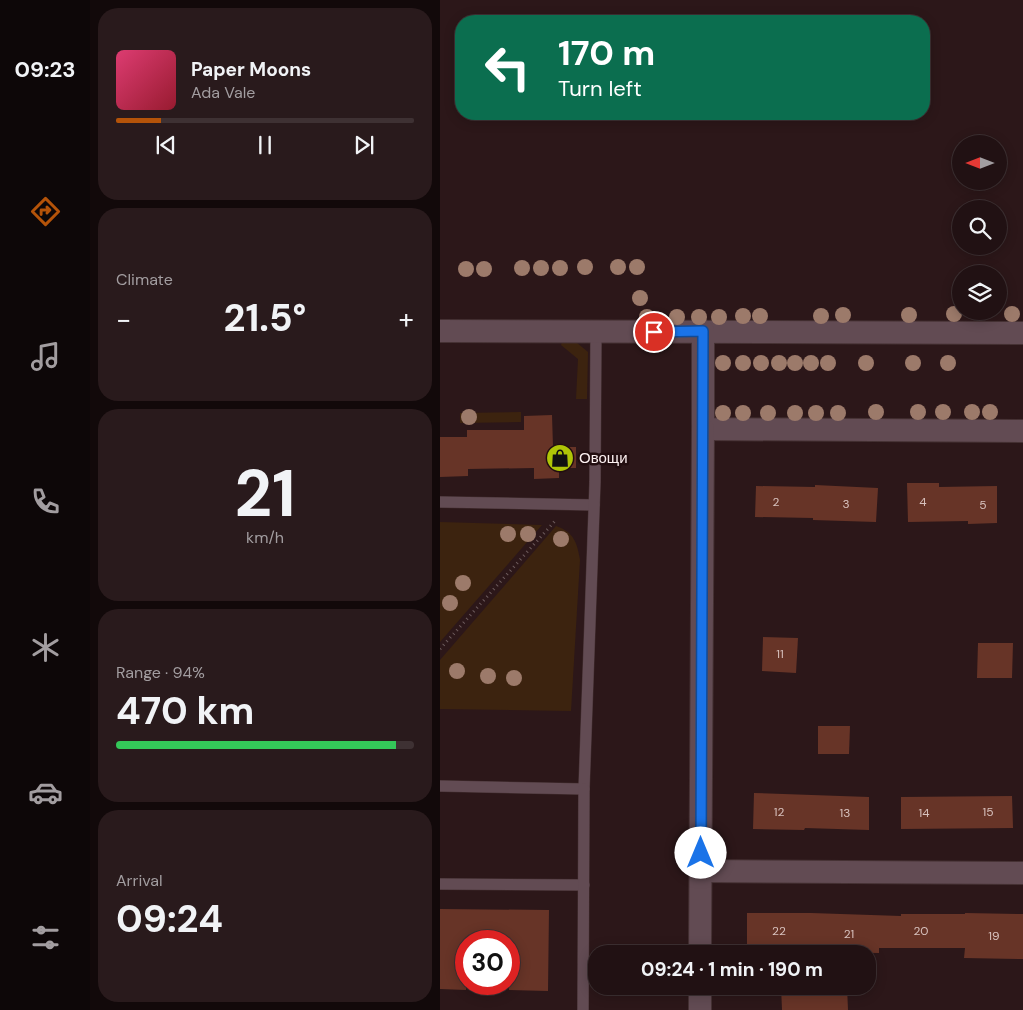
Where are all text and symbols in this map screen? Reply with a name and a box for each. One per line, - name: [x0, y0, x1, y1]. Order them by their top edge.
- text: 170 m: [558, 30, 655, 76]
- icon: left: [475, 35, 540, 100]
- text: 09:23: [14, 55, 76, 84]
- text: Paper Moons: [191, 57, 311, 82]
- text: Turn left: [558, 74, 642, 103]
- text: Ada Vale: [191, 82, 255, 103]
- icon: previous: [152, 131, 180, 159]
- icon: pause: [251, 131, 279, 159]
- icon: next: [350, 131, 378, 159]
- north arrow: [952, 135, 1008, 190]
- map controls: [952, 135, 1007, 320]
- icon: directions: [28, 194, 63, 229]
- button: search: [952, 200, 1007, 255]
- button: layers: [952, 265, 1007, 320]
- text: Climate: [116, 269, 173, 290]
- text: 21.5°: [224, 293, 306, 343]
- text: −: [116, 301, 131, 338]
- text: +: [399, 301, 414, 338]
- pin: [633, 311, 675, 353]
- icon: arrive: [640, 318, 668, 346]
- icon: music: [28, 339, 63, 374]
- shop icon: Овощи: [545, 443, 575, 473]
- place label: Овощи: [579, 448, 628, 468]
- text: 21: [234, 452, 296, 536]
- icon: phone: [28, 484, 63, 519]
- house number: 2: [773, 494, 780, 510]
- house number: 4: [919, 494, 927, 510]
- house number: 3: [842, 496, 850, 512]
- house number: 5: [979, 497, 987, 513]
- text: km/h: [246, 527, 284, 548]
- icon: climate: [28, 630, 63, 665]
- house number: 11: [776, 646, 784, 662]
- text: Range · 94%: [116, 662, 205, 683]
- text: 470 km: [116, 686, 254, 736]
- icon: car: [28, 775, 63, 810]
- house number: 12: [774, 804, 784, 820]
- house number: 15: [982, 804, 994, 820]
- house number: 13: [840, 805, 850, 821]
- house number: 14: [918, 805, 930, 821]
- position arrow: [674, 826, 726, 878]
- text: Arrival: [116, 870, 163, 891]
- text: 09:24: [116, 894, 223, 944]
- icon: filters: [28, 920, 63, 955]
- house number: 22: [772, 923, 786, 939]
- house number: 20: [913, 923, 929, 939]
- house number: 21: [844, 926, 854, 942]
- house number: 19: [988, 928, 1000, 944]
- speed limit sign: 30: [455, 930, 520, 995]
- text: 09:24 · 1 min · 190 m: [641, 957, 823, 982]

